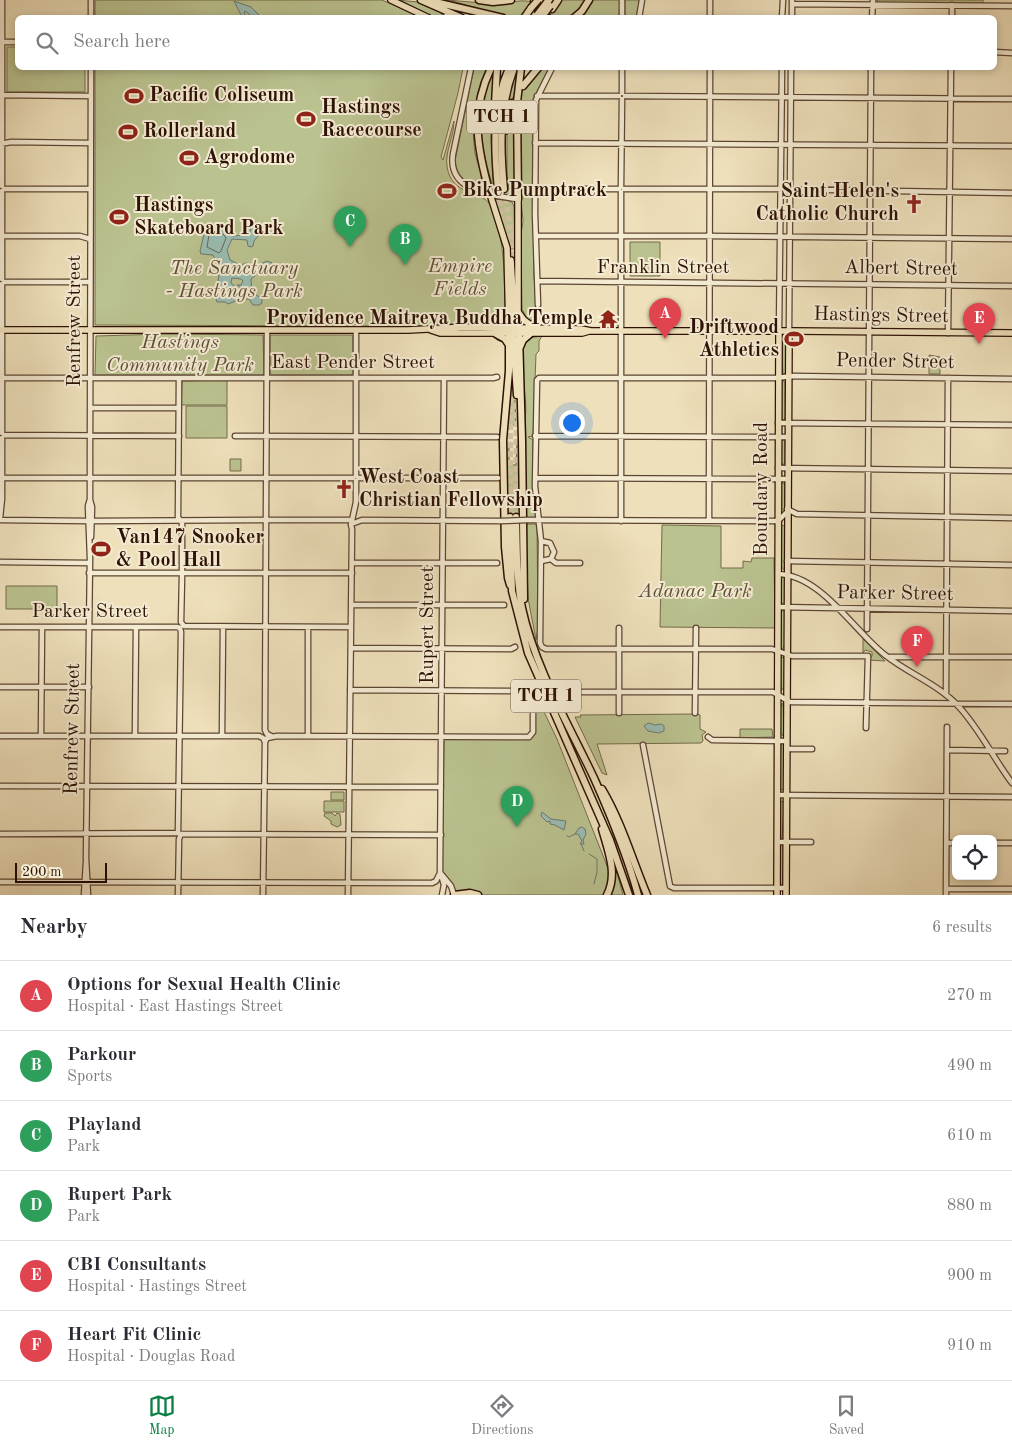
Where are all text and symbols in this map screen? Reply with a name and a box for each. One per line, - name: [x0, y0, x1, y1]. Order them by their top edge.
- search box: [15, 15, 997, 70]
- icon: search: [33, 29, 61, 57]
- text: Search here: [73, 33, 170, 52]
- sports icon: Pacific Coliseum: [123, 85, 145, 107]
- place label: Pacific Coliseum: [149, 86, 294, 106]
- place label: Hastings Racecourse: [321, 98, 422, 141]
- road number: TCH 1: [467, 100, 537, 134]
- sports icon: Hastings Racecourse: [295, 108, 317, 130]
- sports icon: Rollerland: [117, 121, 139, 143]
- place label: Rollerland: [143, 122, 237, 142]
- sports icon: Agrodome: [178, 147, 200, 169]
- place label: Agrodome: [204, 148, 295, 168]
- sports icon: Bike Pumptrack: [436, 180, 458, 202]
- place label: Bike Pumptrack: [462, 181, 607, 201]
- place label: Saint Helen's Catholic Church: [755, 182, 899, 225]
- church icon: Saint Helen's Catholic Church: [903, 193, 925, 215]
- place label: Hastings Skateboard Park: [134, 196, 284, 239]
- sports icon: Hastings Skateboard Park: [108, 206, 130, 228]
- pin: C: [334, 206, 366, 247]
- pin: B: [389, 224, 421, 265]
- street label: Renfrew Street: [65, 255, 85, 387]
- park label: Empire Fields: [427, 257, 492, 300]
- street label: Franklin Street: [597, 258, 730, 278]
- street label: Albert Street: [844, 258, 958, 280]
- park label: The Sanctuary - Hastings Park: [165, 259, 303, 302]
- pin: A: [649, 298, 681, 339]
- pin: E: [963, 303, 995, 344]
- street label: Hastings Street: [813, 305, 949, 327]
- temple icon: Providence Maitreya Buddha Temple: [597, 308, 619, 330]
- place label: Providence Maitreya Buddha Temple: [266, 309, 593, 329]
- place label: Driftwood Athletics: [689, 318, 779, 361]
- sports icon: Driftwood Athletics: [783, 328, 805, 350]
- park label: Hastings Community Park: [106, 333, 254, 376]
- street label: Pender Street: [835, 351, 955, 373]
- street label: East Pender Street: [271, 353, 435, 373]
- your location: [559, 410, 585, 436]
- street label: Boundary Road: [752, 422, 772, 556]
- place label: West Coast Christian Fellowship: [359, 468, 543, 511]
- church icon: West Coast Christian Fellowship: [333, 478, 355, 500]
- place label: Van147 Snooker & Pool Hall: [116, 528, 265, 571]
- sports icon: Van147 Snooker & Pool Hall: [90, 538, 112, 560]
- street label: Rupert Street: [418, 566, 438, 684]
- park label: Adanac Park: [637, 582, 752, 602]
- street label: Parker Street: [836, 583, 954, 605]
- street label: Parker Street: [31, 602, 149, 622]
- pin: F: [901, 626, 933, 667]
- street label: Renfrew Street: [62, 663, 84, 795]
- road number: TCH 1: [511, 679, 581, 712]
- pin: D: [501, 786, 533, 827]
- map controls: [952, 835, 997, 880]
- button: locate: [952, 835, 997, 880]
- scale bar: [15, 860, 108, 883]
- text: 200 m: [22, 865, 61, 879]
- text: Nearby: [20, 917, 88, 938]
- text: 6 results: [932, 920, 992, 936]
- text: Options for Sexual Health Clinic: [67, 976, 341, 995]
- text: A: [30, 988, 42, 1004]
- text: 270 m: [947, 988, 992, 1004]
- text: Hospital · East Hastings Street: [67, 999, 283, 1015]
- text: Parkour: [67, 1046, 136, 1065]
- text: B: [30, 1058, 42, 1074]
- text: 490 m: [947, 1058, 992, 1074]
- text: Sports: [67, 1069, 112, 1085]
- text: Playland: [67, 1116, 142, 1135]
- text: C: [31, 1128, 41, 1144]
- text: 610 m: [947, 1128, 992, 1144]
- text: Park: [67, 1139, 100, 1155]
- text: Rupert Park: [67, 1186, 172, 1205]
- text: D: [30, 1198, 42, 1214]
- text: 880 m: [947, 1198, 992, 1214]
- text: Park: [67, 1209, 100, 1225]
- text: CBI Consultants: [67, 1256, 206, 1275]
- text: E: [30, 1268, 42, 1284]
- text: 900 m: [947, 1268, 992, 1284]
- text: Hospital · Hastings Street: [67, 1279, 247, 1295]
- text: Heart Fit Clinic: [67, 1326, 201, 1345]
- text: F: [31, 1338, 41, 1354]
- text: 910 m: [947, 1338, 992, 1354]
- text: Hospital · Douglas Road: [67, 1349, 235, 1365]
- tab: Map: [148, 1392, 176, 1439]
- tab: Directions: [471, 1392, 533, 1439]
- tab: Saved: [829, 1392, 864, 1439]

